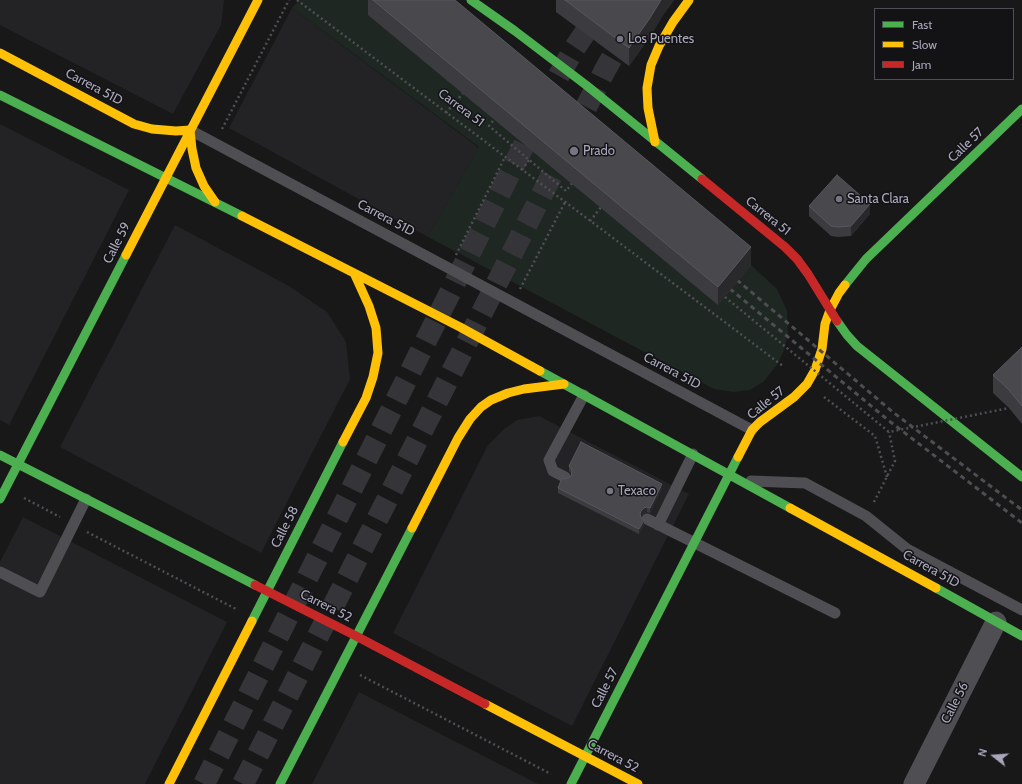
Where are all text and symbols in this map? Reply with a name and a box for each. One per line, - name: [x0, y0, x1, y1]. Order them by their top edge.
- legend: [874, 8, 1014, 80]
- text: Fast: [912, 17, 932, 32]
- place label: Los Puentes: [628, 31, 694, 47]
- marker: Los Puentes: [615, 34, 625, 44]
- text: Slow: [912, 37, 937, 52]
- text: Jam: [912, 57, 931, 72]
- street label: Carrera 51D: [63, 65, 125, 109]
- street label: Carrera 51: [435, 86, 487, 130]
- street label: Calle 57: [945, 124, 987, 166]
- place label: Prado: [583, 143, 615, 159]
- marker: Prado: [568, 145, 580, 157]
- place label: Santa Clara: [847, 191, 909, 207]
- street label: Carrera 51: [742, 193, 794, 239]
- marker: Santa Clara: [834, 194, 844, 204]
- street label: Carrera 51D: [355, 196, 417, 240]
- street label: Calle 59: [100, 220, 134, 266]
- street label: Carrera 51D: [641, 349, 703, 393]
- street label: Calle 57: [744, 383, 788, 423]
- place label: Texaco: [618, 483, 656, 499]
- marker: Texaco: [605, 486, 615, 496]
- street label: Calle 58: [268, 503, 302, 551]
- street label: Carrera 51D: [900, 547, 962, 591]
- street label: Carrera 52: [298, 586, 354, 626]
- street label: Calle 57: [588, 665, 622, 711]
- street label: Calle 56: [938, 680, 972, 726]
- street label: Carrera 52: [585, 736, 641, 776]
- north arrow: [974, 736, 1014, 776]
- text: N: [975, 747, 990, 758]

